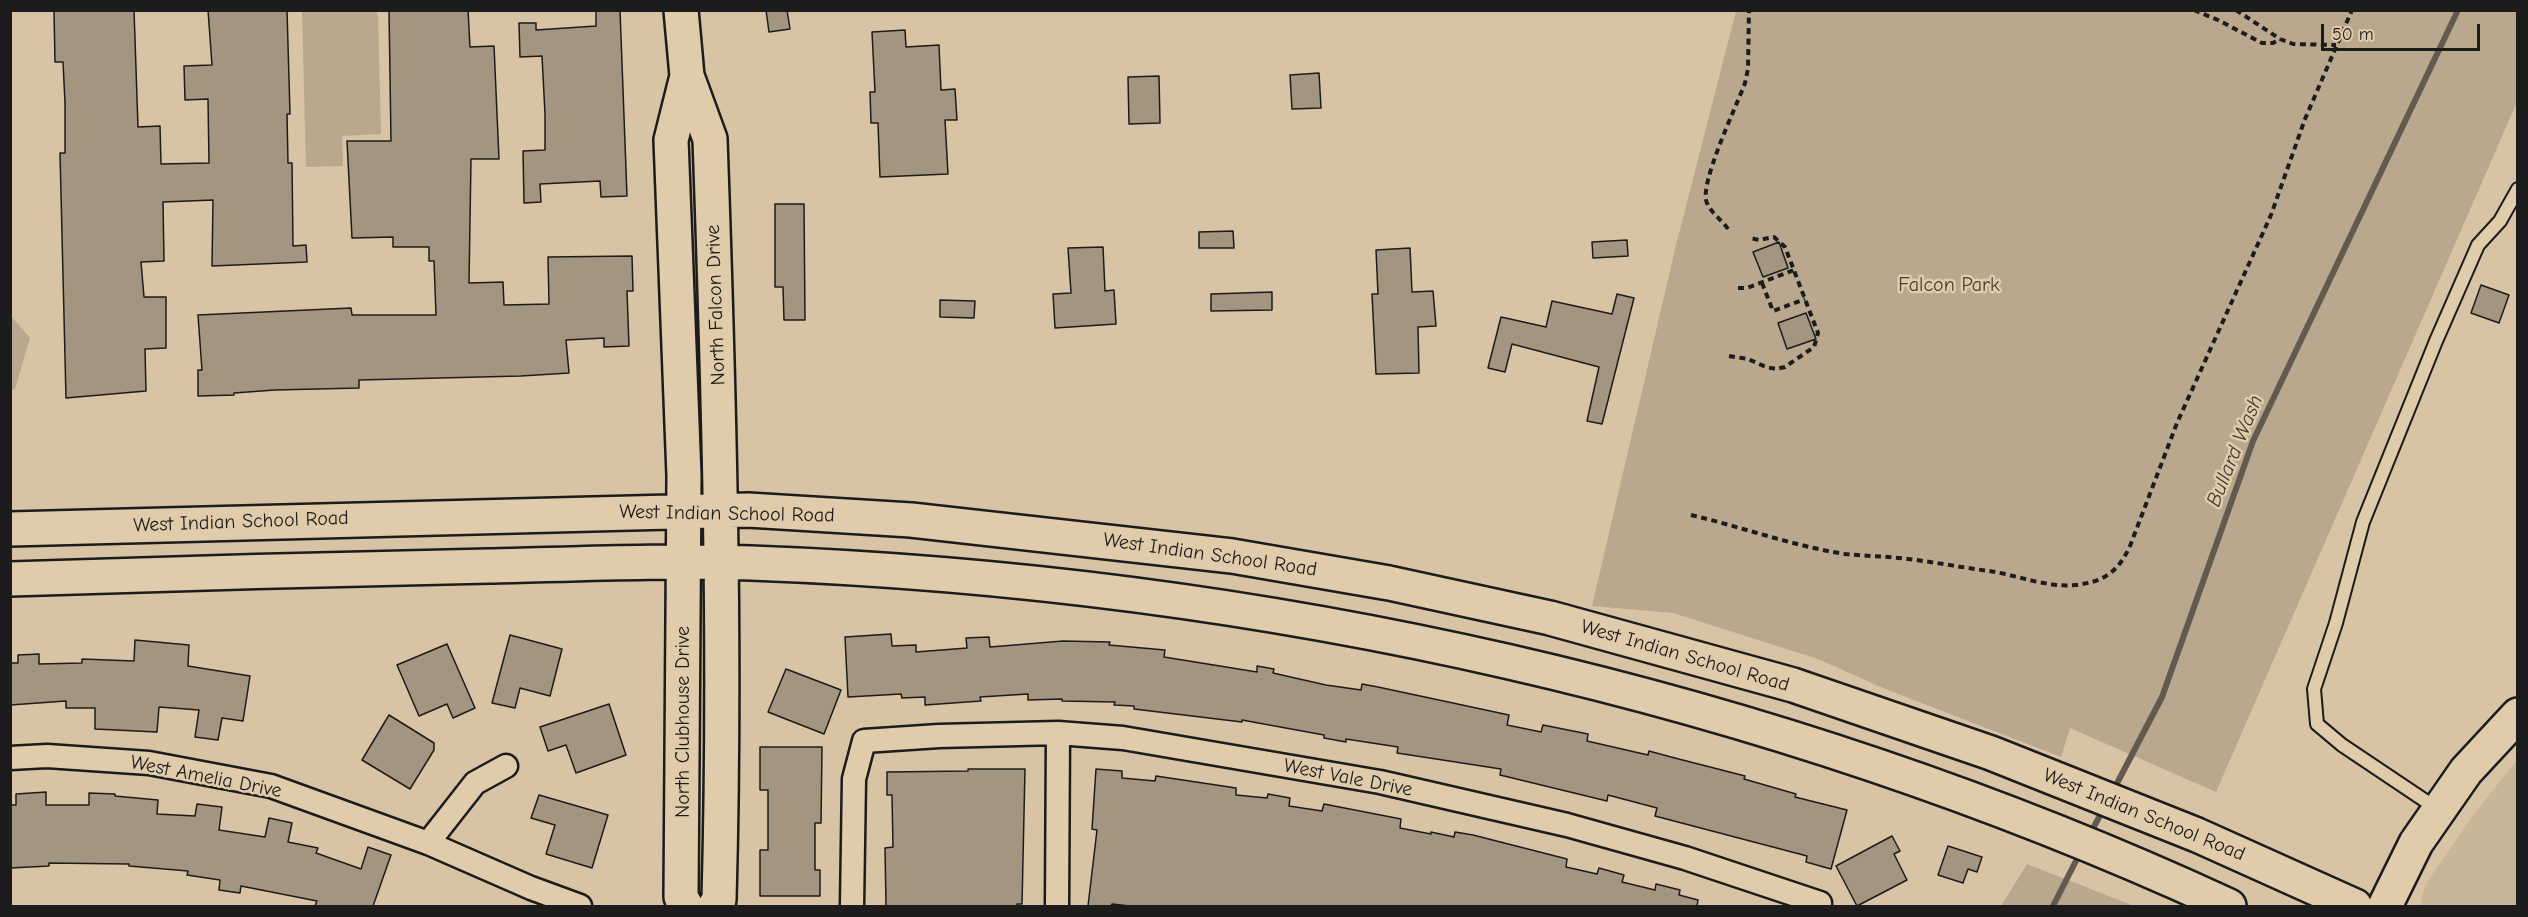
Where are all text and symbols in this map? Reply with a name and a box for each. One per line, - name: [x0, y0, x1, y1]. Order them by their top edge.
- scale bar: [2324, 12, 2483, 50]
- text: 50 m: [2332, 24, 2374, 45]
- street label: North Falcon Drive: [701, 224, 731, 386]
- park label: Falcon Park: [1898, 273, 2000, 297]
- water label: Bullard Wash: [2201, 392, 2269, 510]
- street label: West Indian School Road: [619, 500, 835, 528]
- street label: West Indian School Road: [133, 506, 349, 538]
- street label: West Indian School Road: [1102, 528, 1318, 582]
- street label: West Indian School Road: [1578, 615, 1792, 697]
- street label: North Clubhouse Drive: [671, 626, 695, 818]
- street label: West Amelia Drive: [128, 751, 284, 803]
- street label: West Vale Drive: [1282, 754, 1414, 802]
- street label: West Indian School Road: [2040, 763, 2248, 867]

